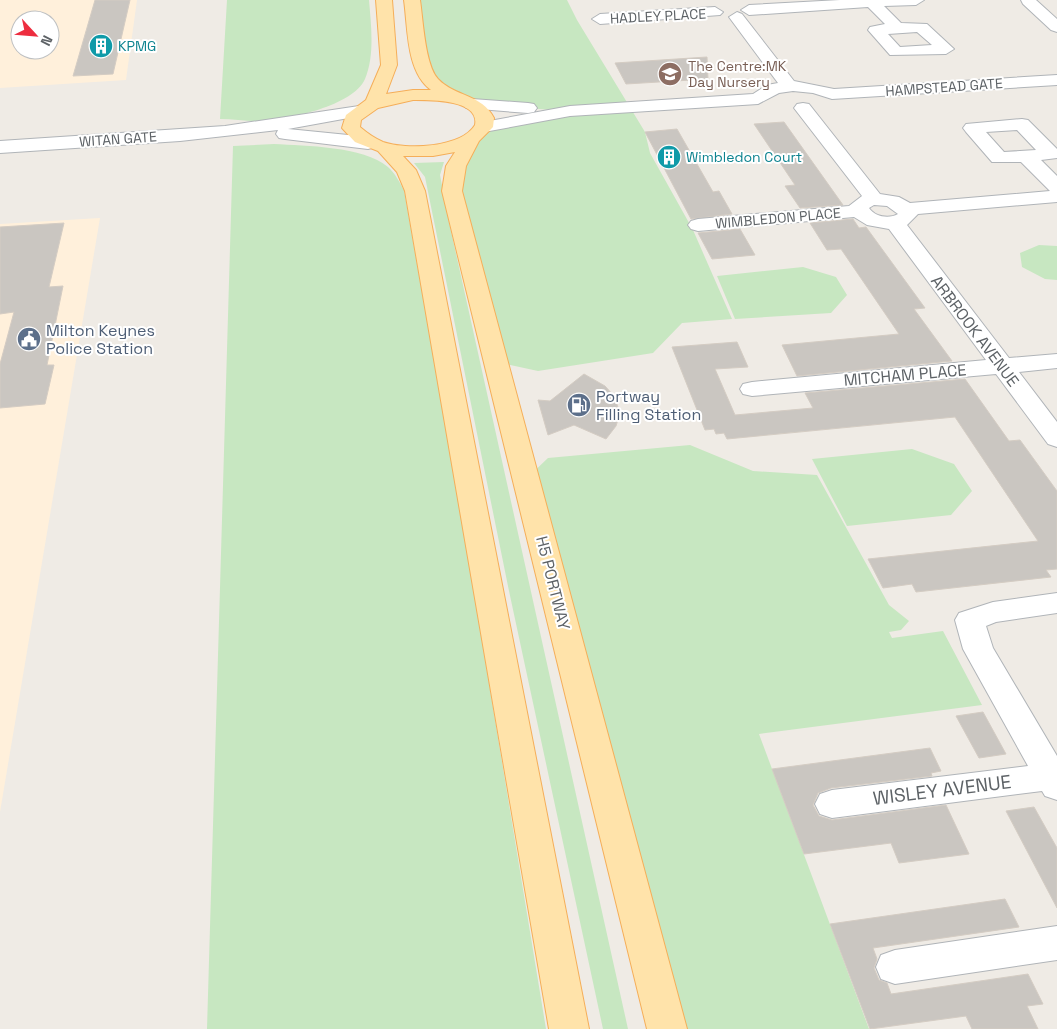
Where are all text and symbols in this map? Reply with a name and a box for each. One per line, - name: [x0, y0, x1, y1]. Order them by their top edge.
- street label: HADLEY PLACE: [609, 4, 707, 28]
- north arrow: [10, 10, 60, 60]
- text: N: [37, 33, 57, 49]
- building icon: KPMG: [88, 33, 114, 59]
- place label: KPMG: [118, 37, 156, 55]
- place label: The Centre:MK Day Nursery: [688, 57, 787, 91]
- school or university icon: The Centre:MK Day Nursery: [657, 61, 683, 87]
- street label: HAMPSTEAD GATE: [885, 74, 1003, 100]
- street label: WITAN GATE: [79, 127, 157, 151]
- building icon: Wimbledon Court: [656, 144, 682, 170]
- place label: Wimbledon Court: [686, 148, 802, 166]
- street label: WIMBLEDON PLACE: [715, 204, 842, 232]
- street label: ARBROOK AVENUE: [926, 271, 1024, 391]
- place label: Milton Keynes Police Station: [46, 320, 155, 359]
- public building icon: Milton Keynes Police Station: [16, 326, 42, 352]
- street label: MITCHAM PLACE: [843, 359, 967, 391]
- place label: Portway Filling Station: [596, 386, 701, 425]
- fuel station icon: Portway Filling Station: [566, 392, 592, 418]
- street label: H5 PORTWAY: [531, 534, 575, 632]
- street label: WISLEY AVENUE: [871, 769, 1013, 811]

